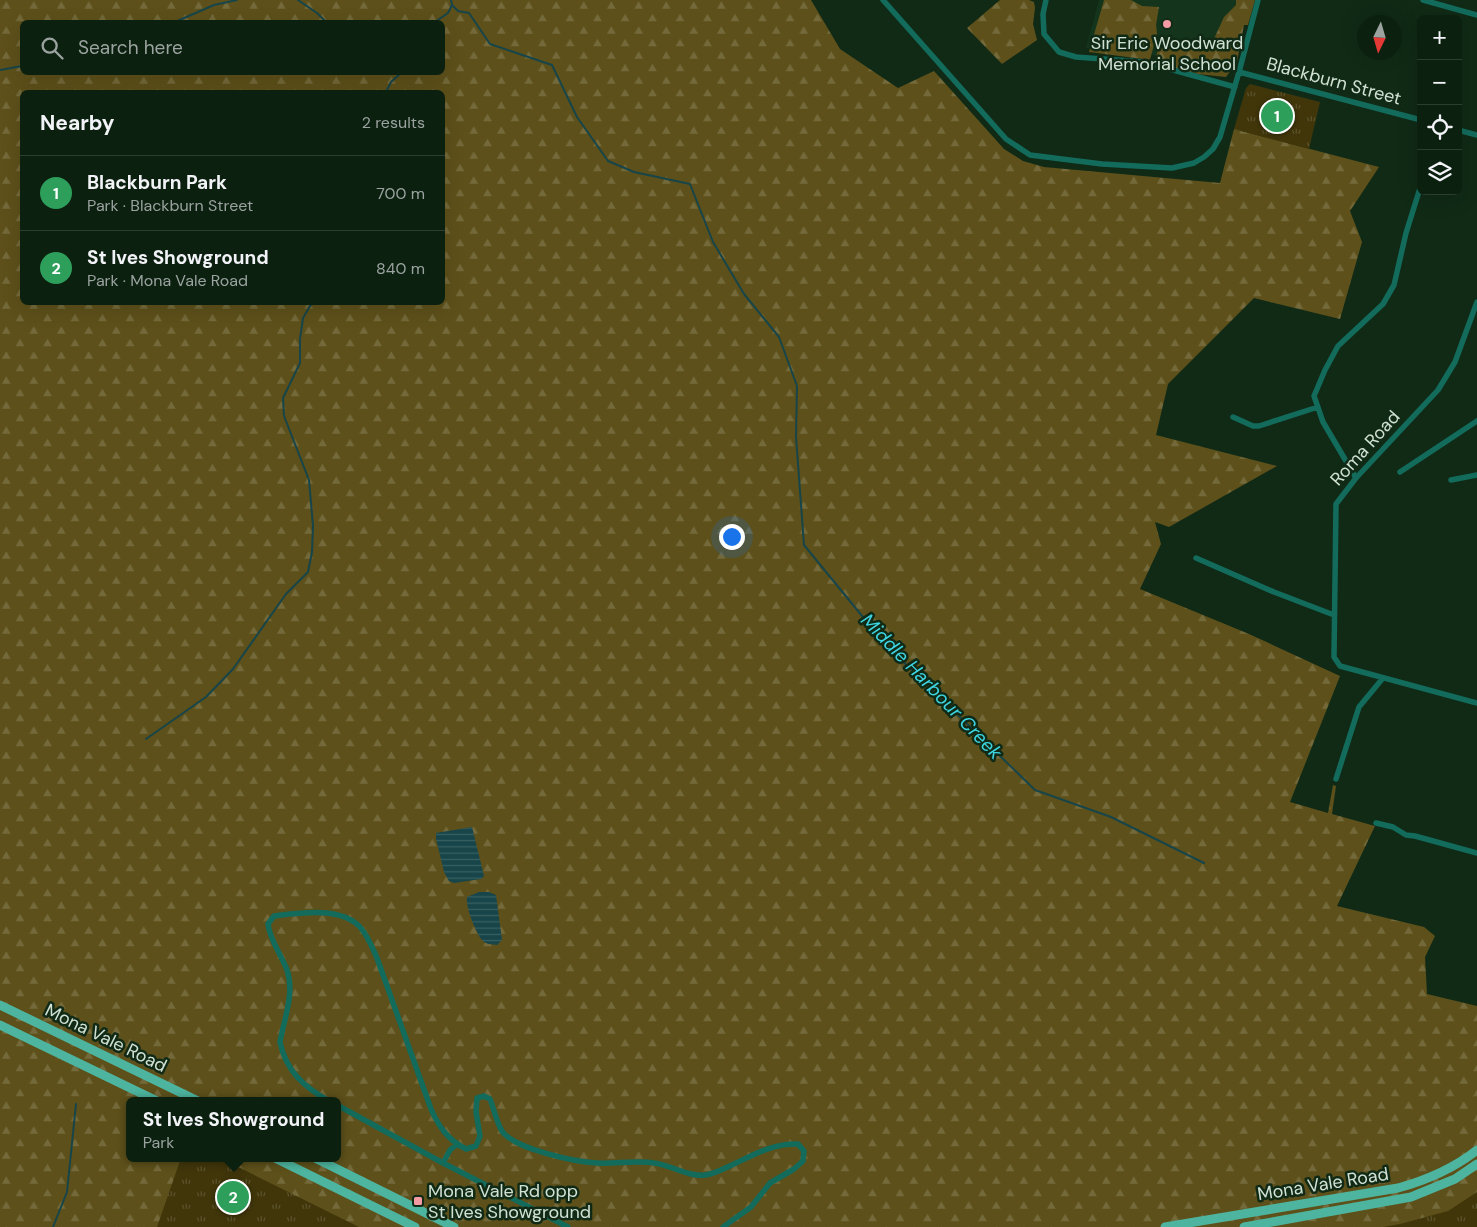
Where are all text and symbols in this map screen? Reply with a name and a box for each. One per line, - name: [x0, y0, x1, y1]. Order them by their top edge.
- north arrow: [1357, 15, 1402, 60]
- map controls: [1417, 15, 1462, 195]
- button: +: [1417, 15, 1462, 60]
- marker: Sir Eric Woodward Memorial School: [1161, 18, 1173, 30]
- search box: [20, 20, 445, 75]
- place label: Sir Eric Woodward Memorial School: [1091, 31, 1243, 76]
- icon: search: [38, 34, 66, 62]
- text: Search here: [78, 35, 183, 60]
- street label: Blackburn Street: [1264, 51, 1404, 111]
- button: −: [1417, 60, 1462, 105]
- pin: 1: [1261, 97, 1293, 135]
- button: locate: [1417, 105, 1462, 150]
- text: Nearby: [40, 109, 114, 137]
- text: 2 results: [362, 112, 425, 133]
- button: layers: [1417, 150, 1462, 195]
- text: Blackburn Park: [87, 170, 227, 195]
- text: 1: [53, 183, 59, 204]
- text: 700 m: [376, 183, 425, 204]
- text: Park · Blackburn Street: [87, 195, 253, 216]
- text: St Ives Showground: [87, 245, 269, 270]
- text: 2: [51, 258, 61, 279]
- text: 840 m: [376, 258, 425, 279]
- text: Park · Mona Vale Road: [87, 270, 248, 291]
- street label: Roma Road: [1325, 405, 1405, 491]
- your location: [719, 524, 745, 550]
- water label: Middle Harbour Creek: [855, 608, 1008, 765]
- street label: Mona Vale Road: [41, 998, 171, 1078]
- popup: [126, 1097, 341, 1162]
- text: St Ives Showground: [143, 1107, 324, 1132]
- text: Park: [143, 1132, 174, 1153]
- street label: Mona Vale Road: [1256, 1162, 1390, 1206]
- pin: 2: [217, 1178, 249, 1216]
- place label: Mona Vale Rd opp St Ives Showground: [428, 1179, 591, 1224]
- marker: Mona Vale Rd opp St Ives Showground: [412, 1195, 424, 1207]

